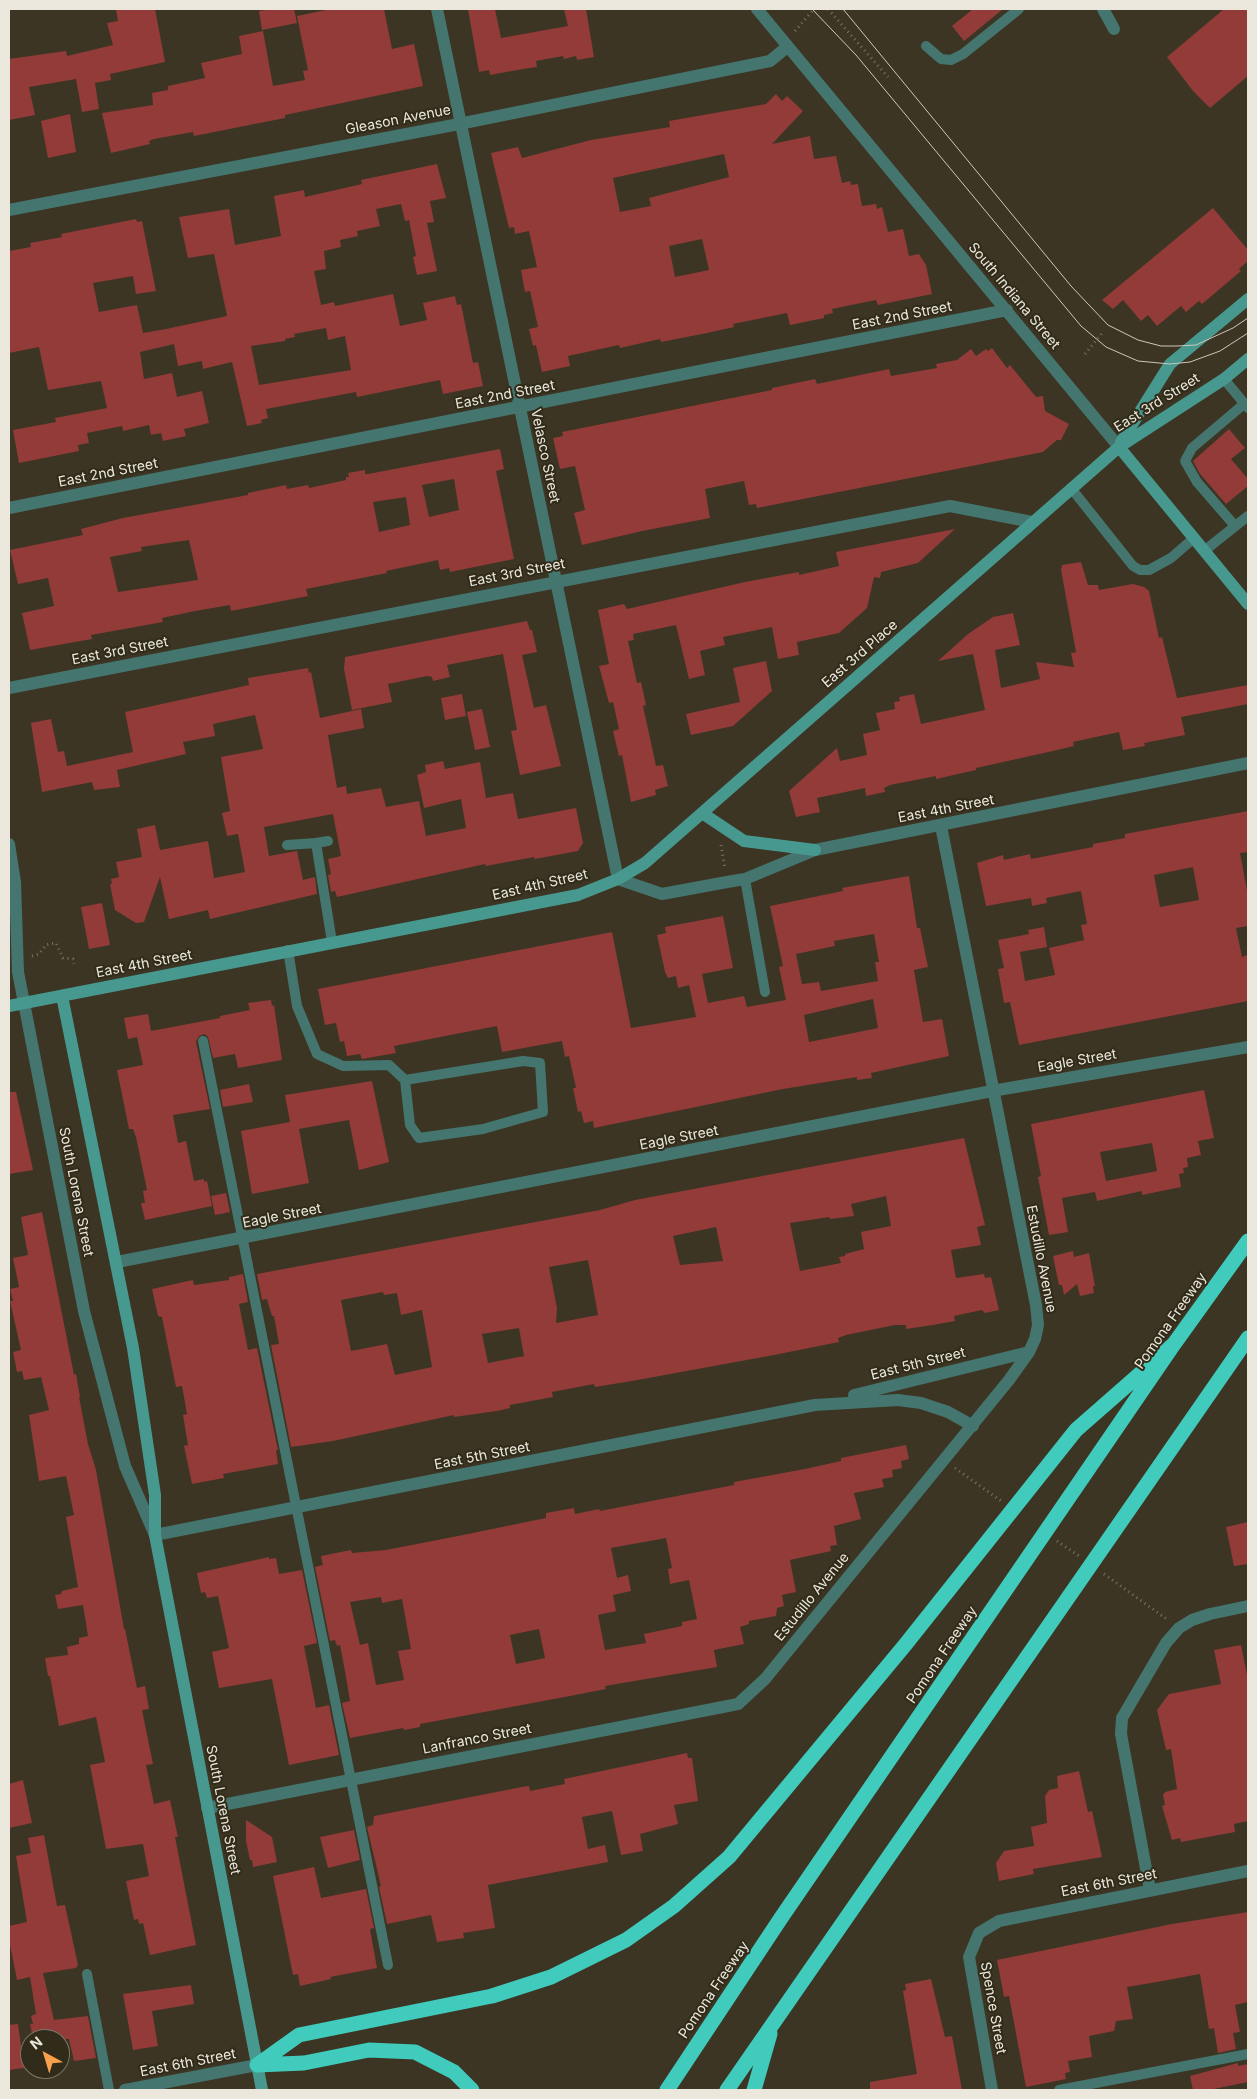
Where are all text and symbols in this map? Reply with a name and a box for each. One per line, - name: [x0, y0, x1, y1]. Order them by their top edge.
- street label: Gleason Avenue: [344, 102, 452, 138]
- street label: South Indiana Street: [965, 239, 1063, 353]
- street label: East 2nd Street: [851, 298, 953, 334]
- street label: East 3rd Street: [1111, 370, 1203, 436]
- street label: East 2nd Street: [454, 377, 556, 413]
- street label: Velasco Street: [527, 408, 563, 504]
- street label: East 2nd Street: [57, 455, 159, 491]
- street label: East 3rd Street: [467, 555, 567, 591]
- street label: East 3rd Place: [819, 617, 901, 691]
- street label: East 3rd Street: [70, 633, 170, 669]
- street label: East 4th Street: [897, 791, 995, 827]
- street label: East 4th Street: [491, 866, 589, 904]
- street label: East 4th Street: [95, 946, 193, 982]
- street label: Eagle Street: [1036, 1046, 1118, 1076]
- street label: Eagle Street: [638, 1122, 720, 1154]
- street label: South Lorena Street: [55, 1126, 97, 1258]
- street label: Eagle Street: [241, 1200, 323, 1232]
- street label: Estudillo Avenue: [1022, 1204, 1060, 1314]
- street label: Pomona Freeway: [1131, 1270, 1211, 1372]
- street label: East 5th Street: [869, 1344, 967, 1384]
- street label: East 5th Street: [433, 1439, 531, 1473]
- street label: Estudillo Avenue: [771, 1549, 853, 1645]
- street label: Pomona Freeway: [903, 1603, 981, 1707]
- street label: Lanfranco Street: [421, 1720, 533, 1758]
- street label: South Lorena Street: [202, 1744, 244, 1876]
- street label: East 6th Street: [1060, 1865, 1158, 1901]
- street label: Pomona Freeway: [675, 1938, 753, 2042]
- street label: Spence Street: [977, 1960, 1009, 2056]
- north arrow: [20, 2029, 70, 2079]
- text: N: [26, 2033, 45, 2053]
- street label: East 6th Street: [139, 2045, 237, 2081]

